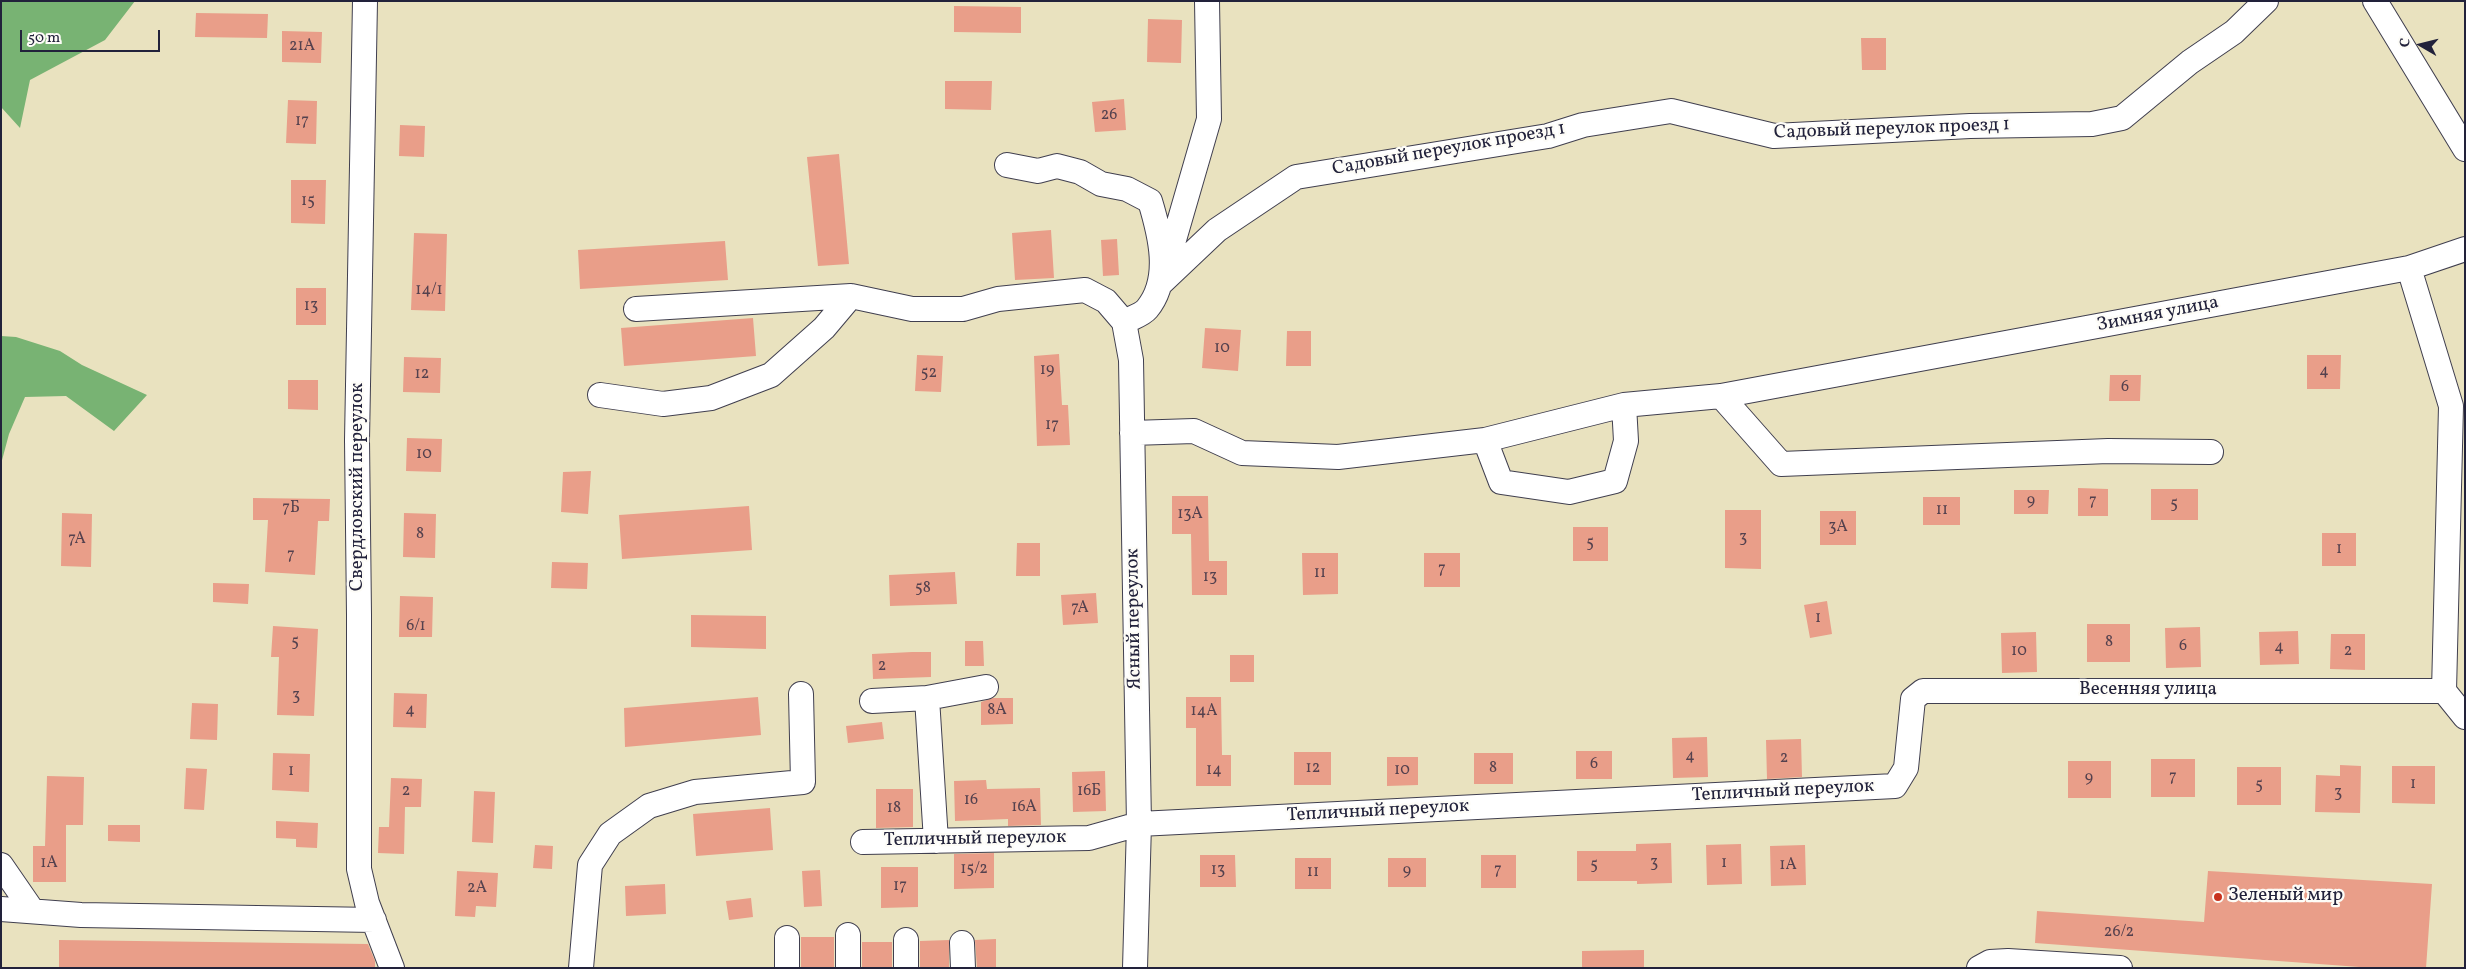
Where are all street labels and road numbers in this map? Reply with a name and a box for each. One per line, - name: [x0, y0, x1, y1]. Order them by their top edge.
- street label: Садовый переулок проезд 1: [1774, 114, 2010, 146]
- street label: Садовый переулок проезд 1: [1331, 118, 1567, 182]
- street label: Зимняя улица: [2095, 292, 2221, 338]
- street label: Свердловский переулок: [348, 383, 370, 591]
- street label: Ясный переулок: [1122, 548, 1148, 690]
- street label: Весенняя улица: [2079, 680, 2217, 702]
- street label: Тепличный переулок: [1691, 776, 1875, 808]
- street label: Тепличный переулок: [1286, 796, 1470, 828]
- street label: Тепличный переулок: [884, 827, 1066, 853]

